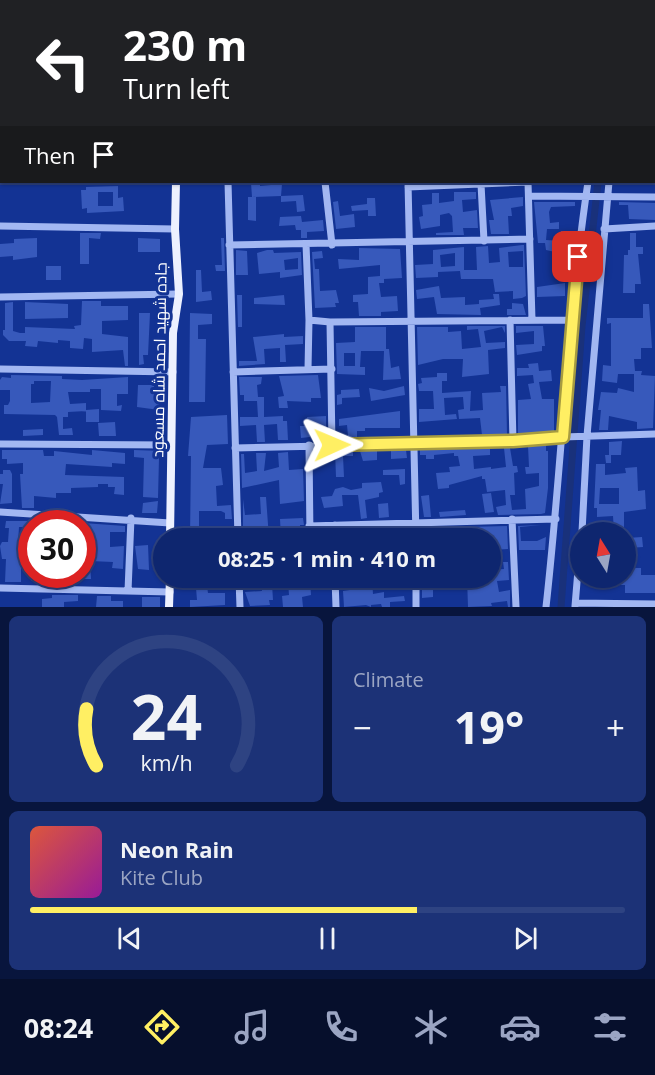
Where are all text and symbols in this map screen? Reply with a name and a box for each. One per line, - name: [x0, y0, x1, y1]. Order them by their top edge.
- text: 230 m: [123, 16, 247, 73]
- icon: left: [24, 24, 102, 102]
- text: Turn left: [123, 70, 230, 107]
- icon: arrive: [87, 138, 120, 171]
- text: Then: [24, 140, 75, 170]
- pin: [552, 231, 603, 282]
- icon: arrive: [561, 240, 594, 273]
- street label: جاده شهيد احمد شاه مسعود: [146, 262, 172, 458]
- position arrow: [300, 413, 364, 477]
- speed limit sign: 30: [18, 510, 96, 588]
- north arrow: [570, 522, 636, 588]
- map controls: [570, 522, 636, 588]
- text: 08:25 · 1 min · 410 m: [218, 543, 436, 573]
- text: Climate: [353, 666, 424, 693]
- text: 24: [130, 673, 202, 758]
- text: 19°: [454, 696, 524, 757]
- text: −: [353, 705, 372, 750]
- text: +: [606, 705, 625, 750]
- text: km/h: [140, 748, 192, 777]
- text: Neon Rain: [120, 834, 234, 864]
- text: Kite Club: [120, 864, 203, 891]
- icon: previous: [113, 922, 146, 955]
- icon: pause: [311, 922, 344, 955]
- icon: next: [509, 922, 542, 955]
- icon: directions: [141, 1006, 183, 1048]
- icon: music: [231, 1006, 273, 1048]
- icon: phone: [320, 1006, 362, 1048]
- icon: climate: [410, 1006, 452, 1048]
- icon: car: [499, 1006, 541, 1048]
- icon: filters: [589, 1006, 631, 1048]
- text: 08:24: [24, 1009, 93, 1046]

